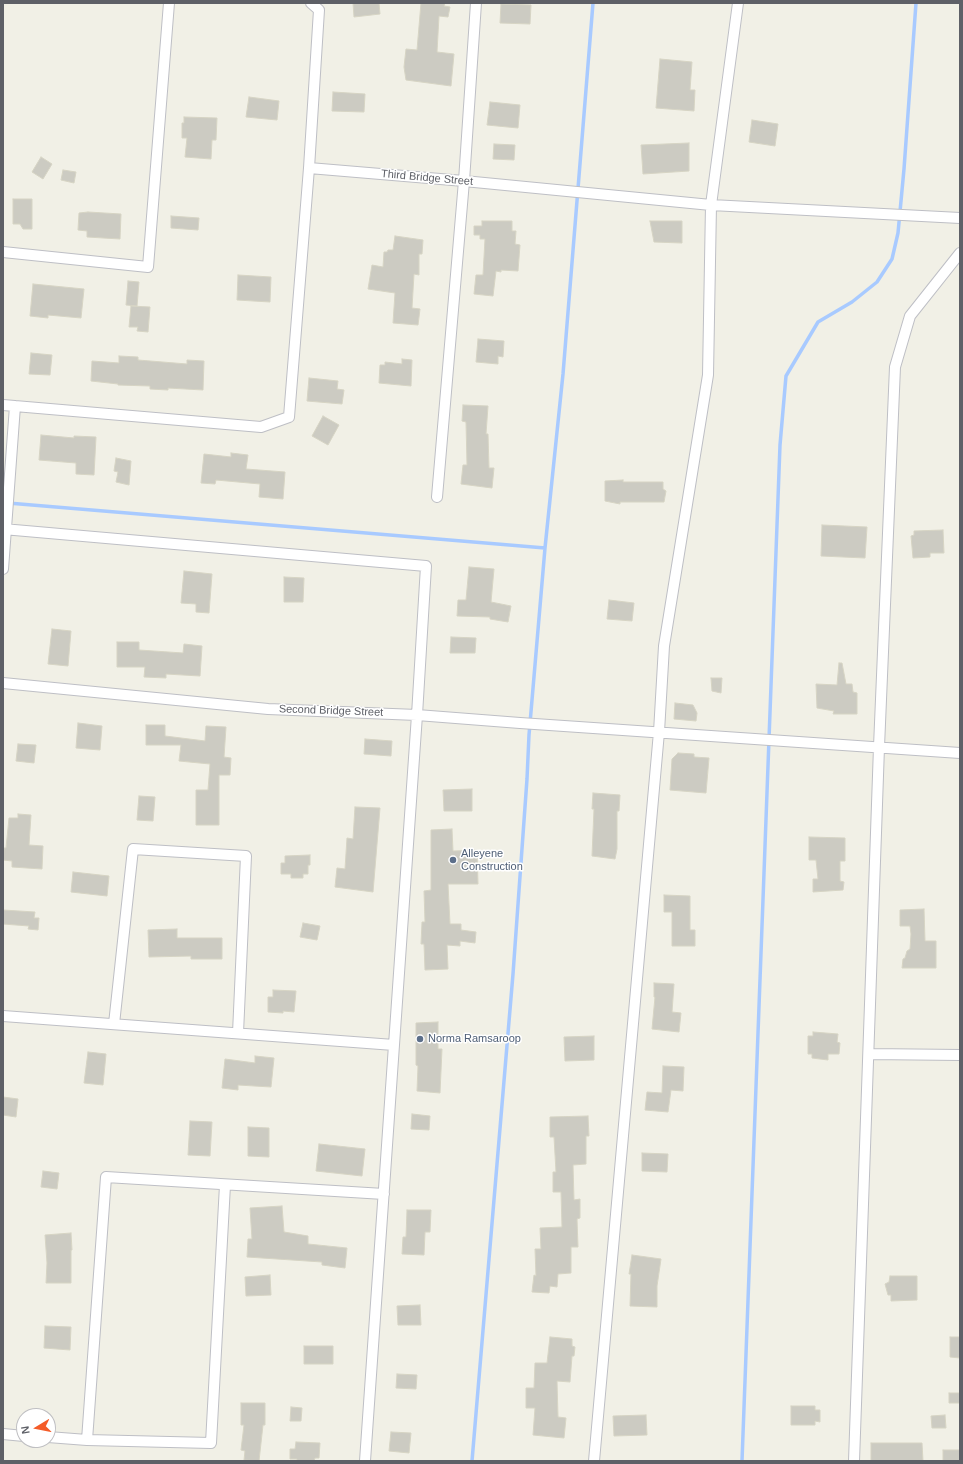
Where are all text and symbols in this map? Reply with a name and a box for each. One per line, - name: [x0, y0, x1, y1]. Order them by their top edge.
- street label: Third Bridge Street: [380, 167, 474, 189]
- street label: Second Bridge Street: [279, 703, 383, 719]
- place label: Alleyene Construction: [461, 847, 523, 873]
- marker: Alleyene Construction: [448, 855, 458, 865]
- place label: Norma Ramsaroop: [428, 1032, 521, 1046]
- marker: Norma Ramsaroop: [415, 1034, 425, 1044]
- north arrow: [16, 1408, 56, 1448]
- text: N: [19, 1425, 32, 1435]

